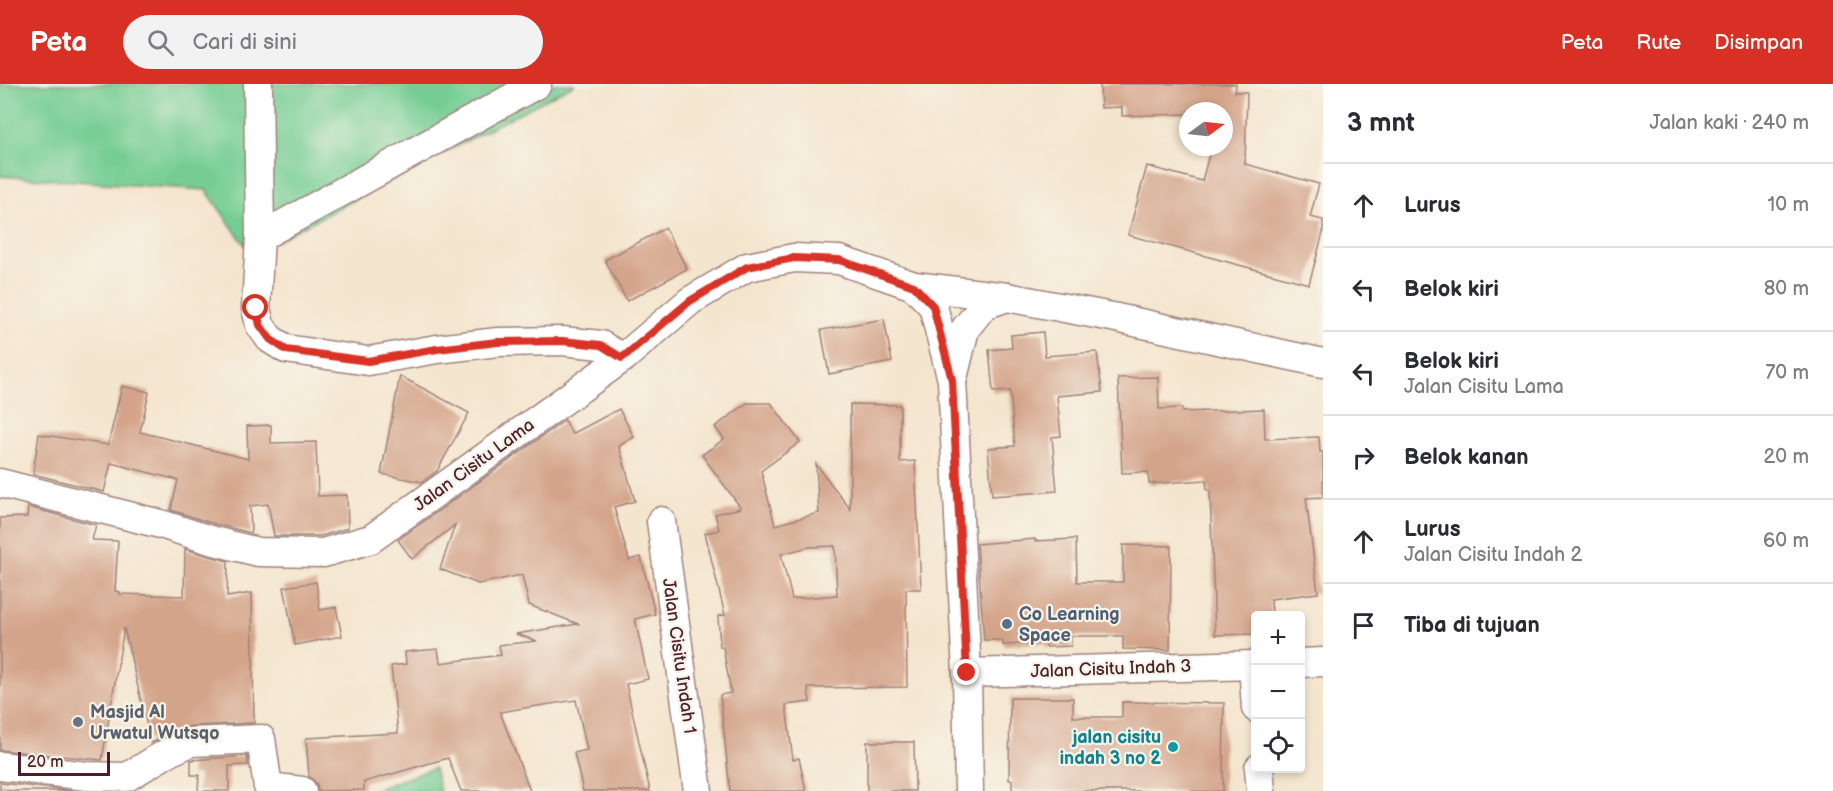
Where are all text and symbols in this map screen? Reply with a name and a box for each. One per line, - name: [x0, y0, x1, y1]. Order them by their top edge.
- search box: [123, 15, 543, 69]
- text: Peta: [30, 26, 87, 59]
- icon: search: [144, 26, 177, 59]
- text: Cari di sini: [192, 29, 297, 56]
- text: Peta: [1561, 30, 1603, 55]
- text: Rute: [1636, 30, 1681, 55]
- text: Disimpan: [1714, 30, 1803, 55]
- north arrow: [1179, 102, 1233, 156]
- text: 3 mnt: [1347, 108, 1415, 139]
- text: Jalan kaki · 240 m: [1650, 111, 1809, 135]
- icon: ahead: [1347, 189, 1380, 222]
- text: Lurus: [1404, 192, 1460, 219]
- text: 10 m: [1768, 193, 1809, 217]
- icon: left: [1347, 273, 1380, 306]
- text: Belok kiri: [1404, 276, 1499, 303]
- text: 80 m: [1764, 277, 1809, 301]
- route start: [242, 294, 268, 320]
- text: Belok kiri: [1404, 348, 1499, 375]
- icon: left: [1347, 357, 1380, 390]
- text: 70 m: [1765, 361, 1809, 385]
- text: Jalan Cisitu Lama: [1404, 375, 1564, 399]
- street label: Jalan Cisitu Lama: [410, 414, 538, 516]
- icon: right: [1347, 441, 1380, 474]
- text: Belok kanan: [1404, 444, 1529, 471]
- text: 20 m: [1764, 445, 1809, 469]
- text: Lurus: [1404, 516, 1460, 543]
- icon: ahead: [1347, 525, 1380, 558]
- text: 60 m: [1763, 529, 1809, 553]
- text: Jalan Cisitu Indah 2: [1404, 543, 1582, 567]
- street label: Jalan Cisitu Indah 1: [658, 577, 700, 735]
- place label: Co Learning Space: [1019, 604, 1120, 646]
- icon: arrive: [1347, 609, 1380, 642]
- map controls: [1251, 611, 1305, 773]
- button: +: [1251, 611, 1305, 665]
- text: Tiba di tujuan: [1404, 612, 1540, 639]
- marker: Co Learning Space: [1000, 617, 1014, 631]
- street label: Jalan Cisitu Indah 3: [1030, 656, 1192, 682]
- route end: [953, 659, 979, 685]
- button: −: [1251, 665, 1305, 719]
- place label: Masjid Al Urwatul Wutsqo: [90, 702, 219, 744]
- marker: Masjid Al Urwatul Wutsqo: [71, 715, 85, 729]
- button: locate: [1251, 719, 1305, 773]
- place label: jalan cisitu indah 3 no 2: [1060, 727, 1161, 769]
- marker: jalan cisitu indah 3 no 2: [1166, 740, 1180, 754]
- scale bar: [18, 749, 110, 776]
- text: 20 m: [27, 753, 63, 772]

